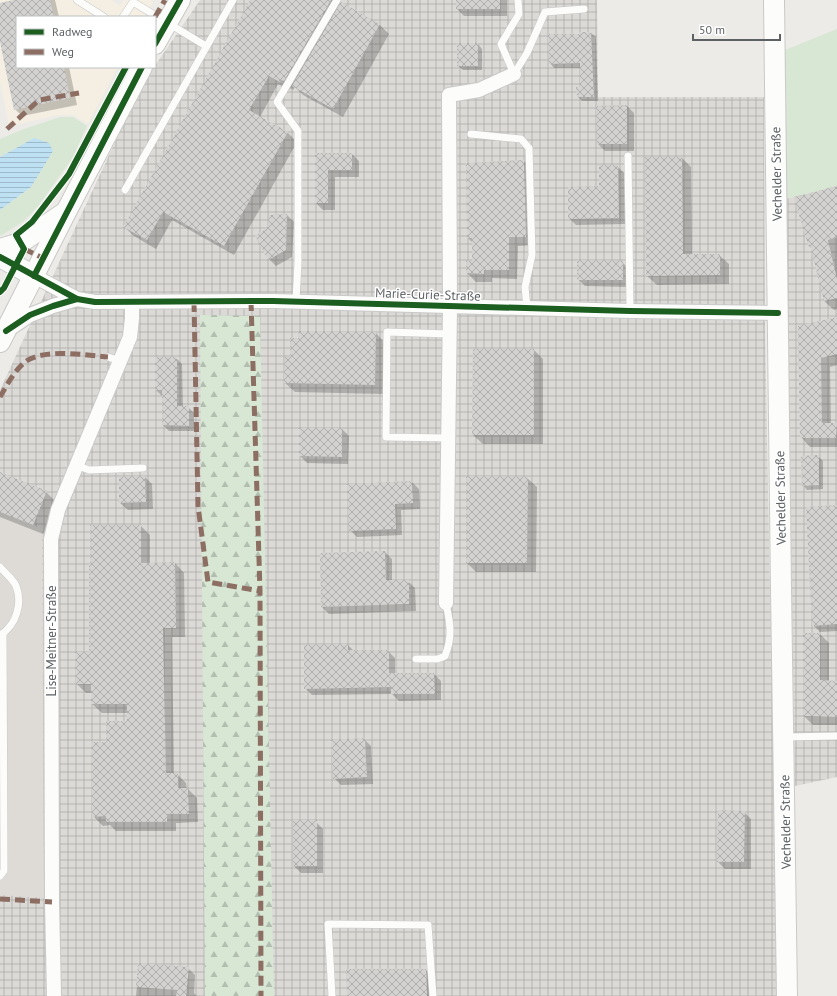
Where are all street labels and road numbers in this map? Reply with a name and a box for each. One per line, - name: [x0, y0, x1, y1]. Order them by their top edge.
- street label: Vechelder Straße: [767, 127, 786, 222]
- street label: Marie-Curie-Straße: [375, 284, 481, 305]
- street label: Vechelder Straße: [771, 451, 790, 546]
- street label: Lise-Meitner-Straße: [43, 585, 60, 697]
- street label: Vechelder Straße: [776, 775, 795, 870]

